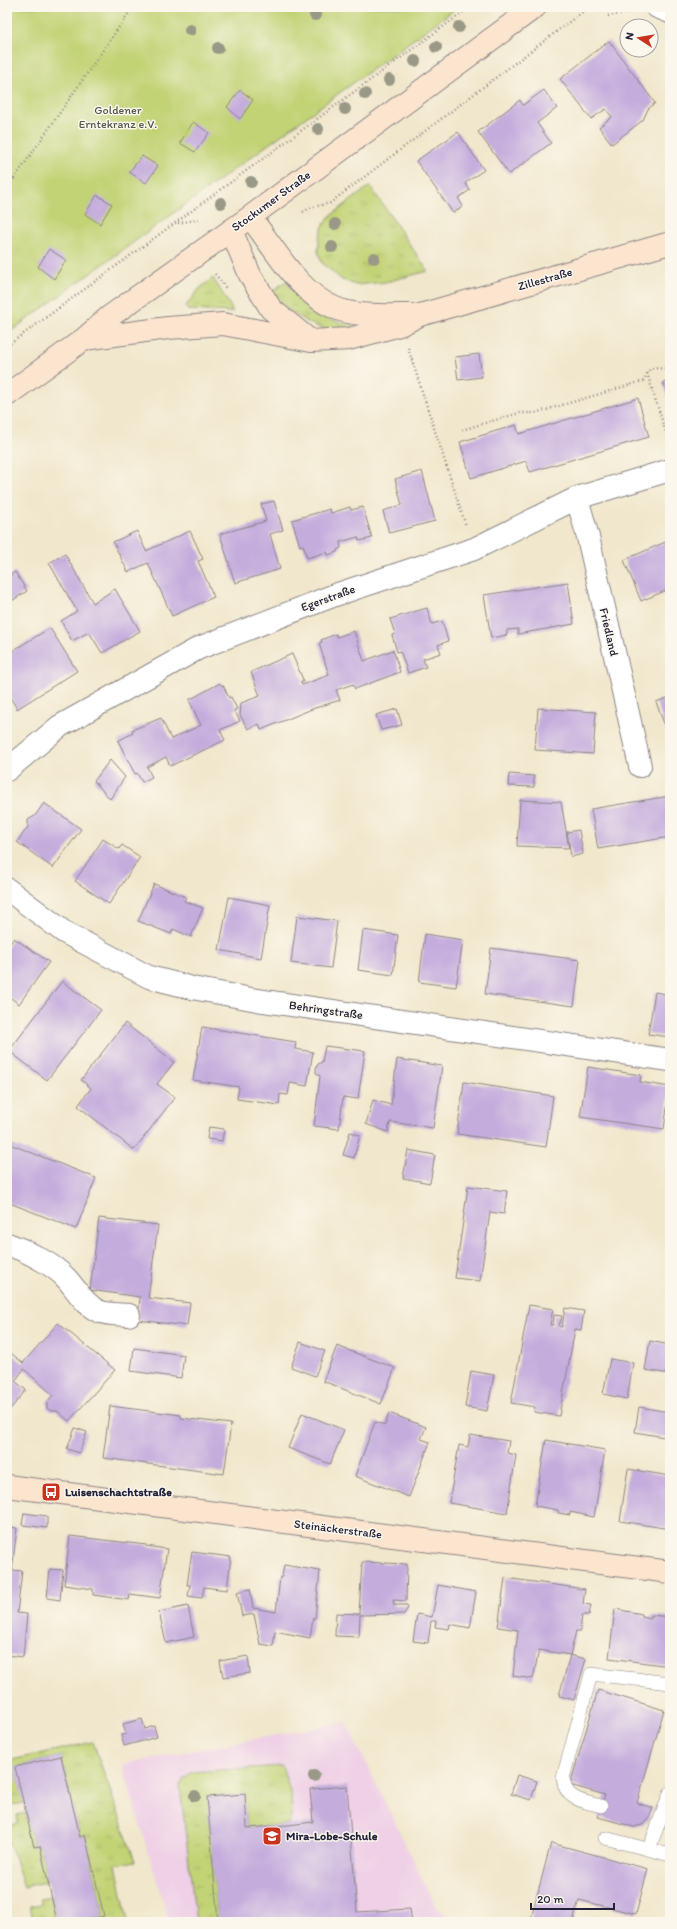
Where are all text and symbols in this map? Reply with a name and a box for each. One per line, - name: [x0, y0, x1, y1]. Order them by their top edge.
- north arrow: [619, 18, 659, 58]
- text: N: [623, 31, 637, 41]
- park label: Goldener Erntekranz e.V.: [79, 103, 157, 131]
- street label: Stockumer Straße: [229, 168, 313, 234]
- street label: Zillestraße: [516, 264, 574, 293]
- street label: Egerstraße: [299, 582, 357, 614]
- street label: Friedland: [597, 607, 621, 658]
- street label: Behringstraße: [288, 998, 364, 1022]
- bus stop icon: Luisenschachtstraße: [40, 1481, 62, 1503]
- place label: Luisenschachtstraße: [65, 1485, 172, 1499]
- street label: Steinäckerstraße: [293, 1517, 383, 1541]
- school or university icon: Mira-Lobe-Schule: [261, 1825, 283, 1847]
- place label: Mira-Lobe-Schule: [286, 1829, 378, 1843]
- scale bar: [531, 1885, 614, 1911]
- text: 20 m: [537, 1892, 564, 1906]

